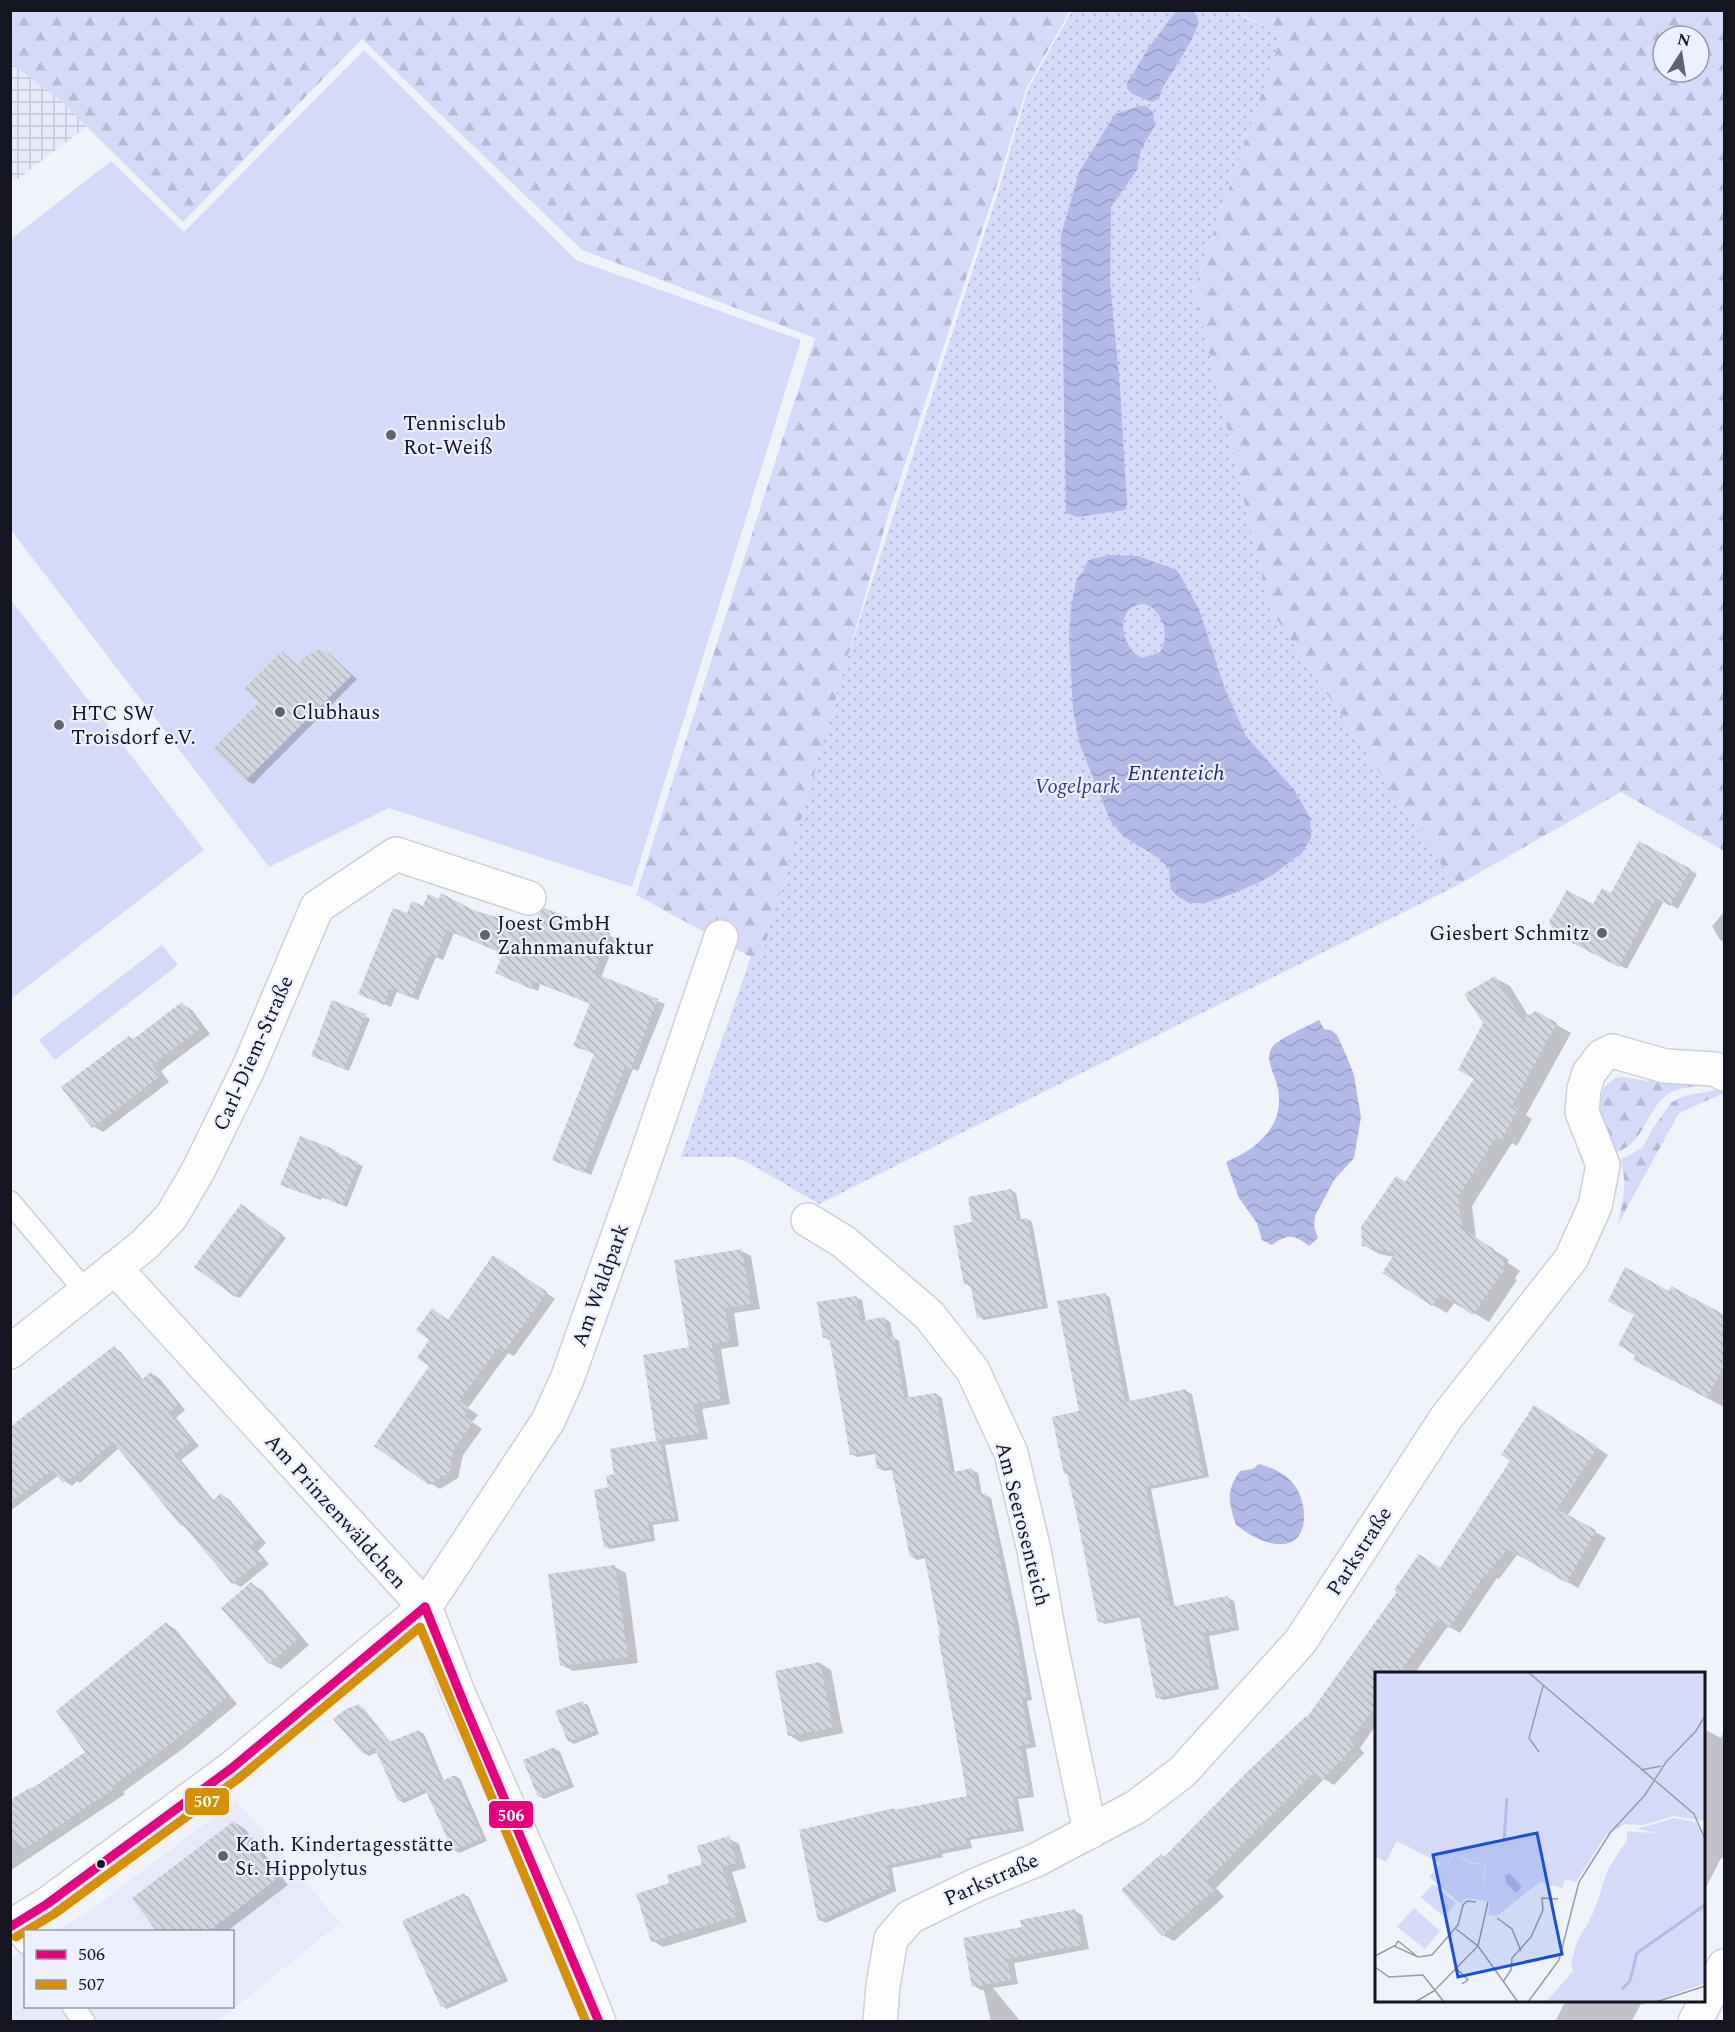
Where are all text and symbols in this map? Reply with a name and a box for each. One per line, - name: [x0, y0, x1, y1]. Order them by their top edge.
- north arrow: [1651, 24, 1711, 84]
- text: N: [1675, 27, 1693, 53]
- place label: Tennisclub Rot-Weiß: [403, 408, 506, 464]
- marker: Tennisclub Rot-Weiß: [384, 428, 398, 442]
- place label: Clubhaus: [292, 697, 380, 729]
- place label: HTC SW Troisdorf e.V.: [71, 698, 196, 754]
- marker: Clubhaus: [273, 705, 287, 719]
- marker: HTC SW Troisdorf e.V.: [52, 718, 66, 732]
- water label: Ententeich: [1127, 757, 1225, 790]
- park label: Vogelpark: [1034, 771, 1120, 803]
- place label: Joest GmbH Zahnmanufaktur: [497, 908, 654, 964]
- place label: Giesbert Schmitz: [1429, 918, 1590, 950]
- marker: Giesbert Schmitz: [1595, 926, 1609, 940]
- marker: Joest GmbH Zahnmanufaktur: [478, 928, 492, 942]
- street label: Carl-Diem-Straße: [205, 970, 303, 1136]
- street label: Am Waldpark: [564, 1219, 638, 1352]
- street label: Am Prinzenwäldchen: [256, 1427, 414, 1597]
- street label: Am Seerosenteich: [986, 1439, 1058, 1610]
- street label: Parkstraße: [1319, 1500, 1401, 1603]
- inset map: [1375, 1672, 1705, 2002]
- line badge: 507: [184, 1787, 230, 1816]
- text: 507: [194, 1790, 220, 1814]
- line badge: 506: [488, 1800, 534, 1829]
- text: 506: [498, 1804, 524, 1828]
- place label: Kath. Kindertagesstätte St. Hippolytus: [235, 1829, 454, 1885]
- street label: Parkstraße: [939, 1845, 1044, 1915]
- marker: Kath. Kindertagesstätte St. Hippolytus: [216, 1849, 230, 1863]
- unlabelled marker: [95, 1858, 107, 1870]
- legend: [24, 1930, 234, 2008]
- text: 506: [78, 1941, 105, 1968]
- text: 507: [78, 1971, 105, 1998]

